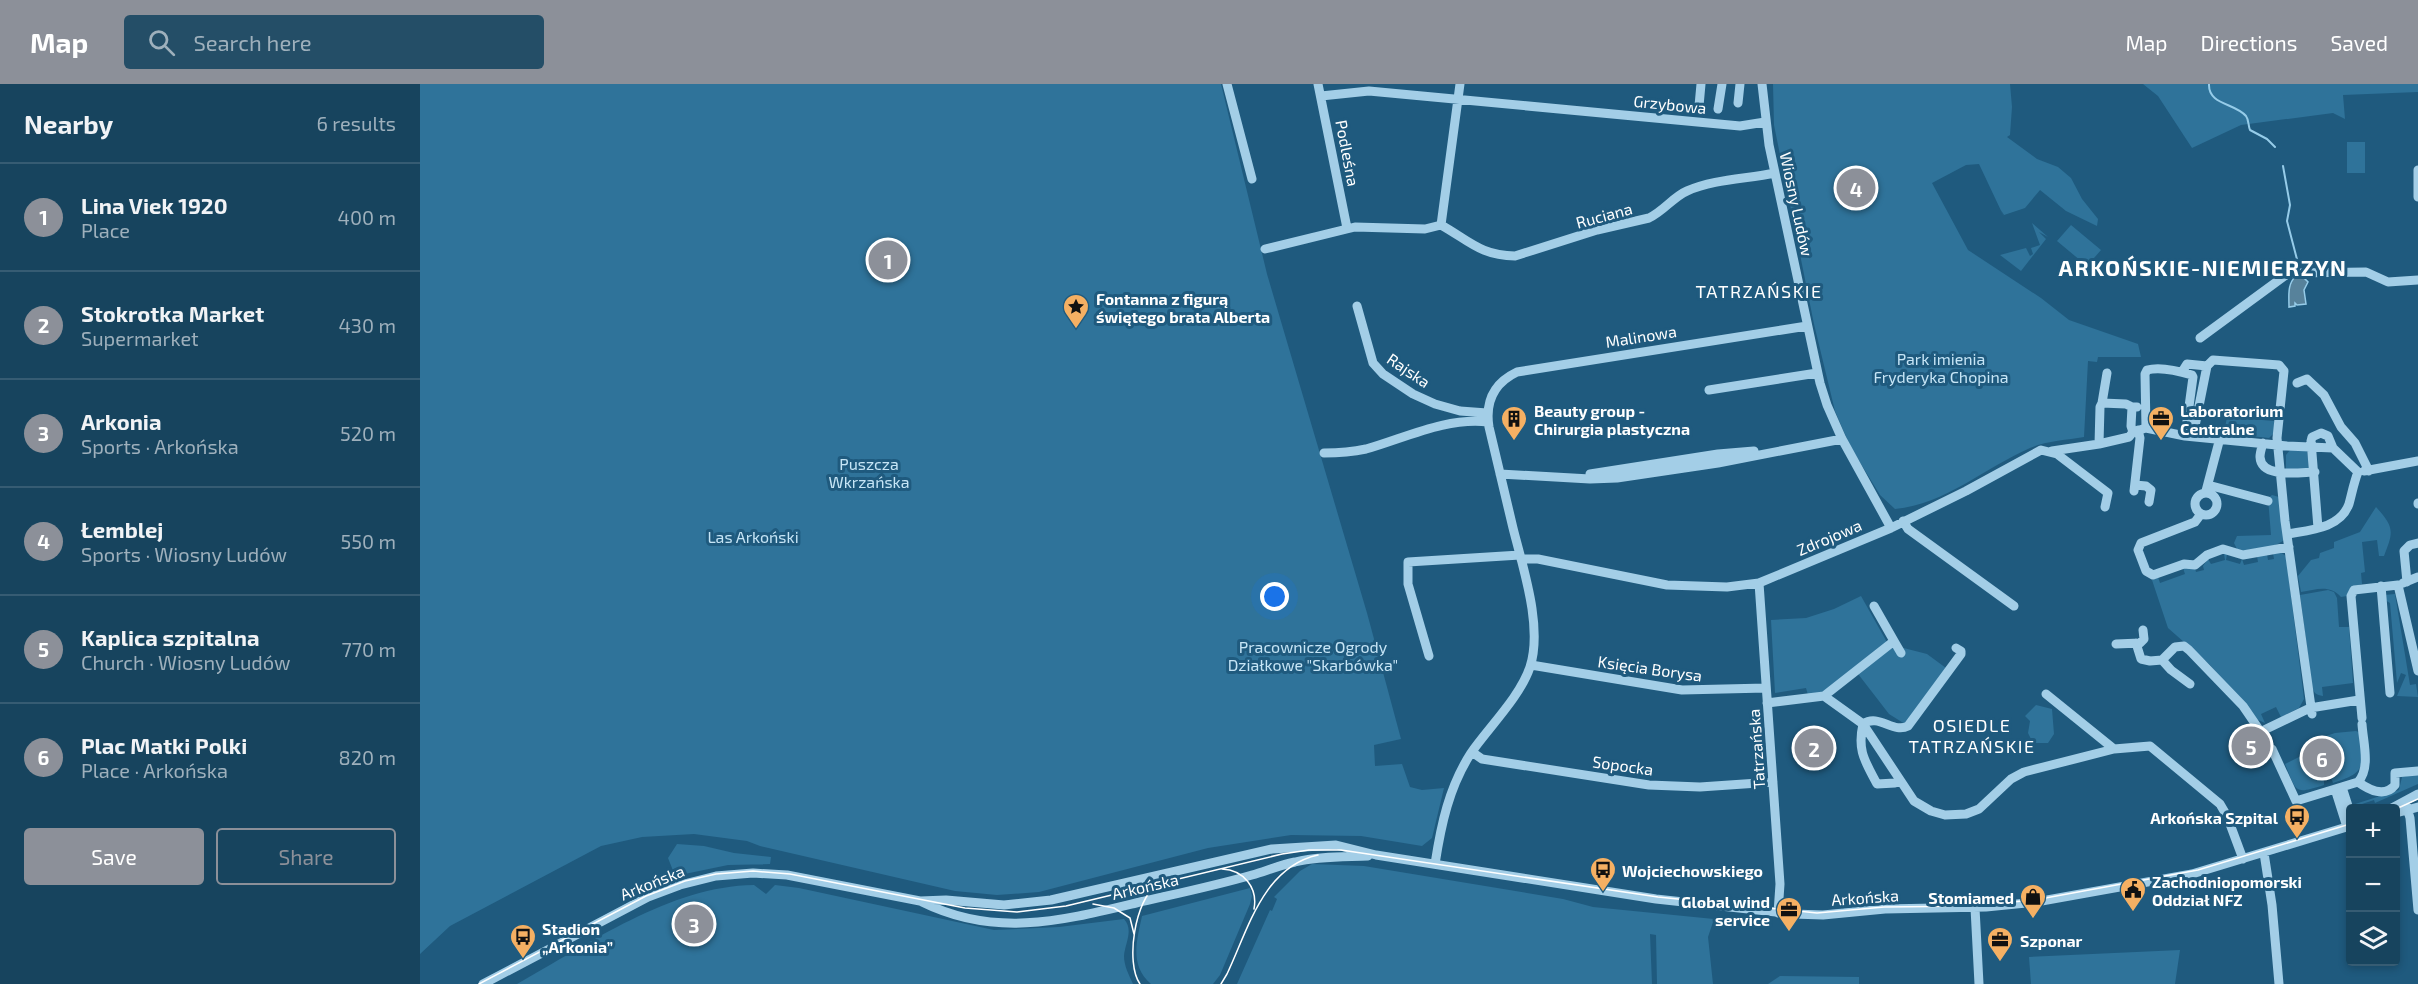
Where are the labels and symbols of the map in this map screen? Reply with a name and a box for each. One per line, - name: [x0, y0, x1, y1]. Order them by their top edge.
- street label: Grzybowa: [1633, 91, 1707, 117]
- street label: Podleśna: [1332, 118, 1364, 188]
- street label: Wiosny Ludów: [1777, 150, 1817, 258]
- pin: 4: [1836, 166, 1876, 210]
- street label: Ruciana: [1574, 198, 1634, 232]
- pin: 1: [868, 238, 908, 282]
- district label: ARKOŃSKIE-NIEMIERZYN: [2059, 254, 2347, 280]
- district label: TATRZAŃSKIE: [1695, 280, 1823, 302]
- place label: Fontanna z figurą świętego brata Alberta: [1096, 289, 1270, 326]
- place icon: Fontanna z figurą świętego brata Alberta: [1061, 292, 1091, 330]
- street label: Malinowa: [1604, 321, 1678, 351]
- street label: Rajska: [1383, 349, 1434, 392]
- park label: Park imienia Fryderyka Chopina: [1873, 349, 2009, 386]
- place label: Beauty group - Chirurgia plastyczna: [1534, 401, 1690, 439]
- place label: Laboratorium Centralne: [2180, 401, 2283, 438]
- building icon: Beauty group - Chirurgia plastyczna: [1499, 404, 1529, 442]
- office icon: Laboratorium Centralne: [2146, 404, 2176, 442]
- park label: Puszcza Wkrzańska: [828, 454, 910, 491]
- street label: Zdrojowa: [1794, 515, 1865, 560]
- park label: Las Arkoński: [707, 527, 799, 546]
- your location: [1260, 582, 1289, 611]
- park label: Pracownicze Ogrody Działkowe "Skarbówka": [1228, 637, 1398, 674]
- street label: Księcia Borysa: [1597, 651, 1703, 685]
- street label: Tatrzańska: [1744, 708, 1768, 790]
- district label: OSIEDLE TATRZAŃSKIE: [1908, 714, 2036, 757]
- pin: 5: [2232, 724, 2270, 768]
- pin: 2: [1794, 726, 1834, 770]
- pin: 6: [2302, 736, 2342, 780]
- street label: Sopocka: [1591, 751, 1655, 779]
- bus stop icon: Arkońska Szpital: [2282, 802, 2312, 840]
- place label: Arkońska Szpital: [2150, 808, 2279, 827]
- bus stop icon: Wojciechowskiego: [1588, 855, 1618, 893]
- street label: Arkońska: [617, 861, 687, 903]
- place label: Wojciechowskiego: [1622, 861, 1763, 880]
- street label: Arkońska: [1110, 869, 1180, 903]
- place label: Zachodniopomorski Oddział NFZ: [2152, 872, 2302, 909]
- public building icon: Zachodniopomorski Oddział NFZ: [2118, 875, 2148, 913]
- shop icon: Stomiamed: [2018, 882, 2048, 920]
- street label: Arkońska: [1831, 885, 1899, 909]
- place label: Stomiamed: [1928, 888, 2014, 907]
- place label: Global wind service: [1681, 892, 1770, 929]
- office icon: Global wind service: [1774, 895, 1804, 933]
- pin: 3: [674, 902, 714, 946]
- place label: Stadion „Arkonia”: [542, 919, 613, 956]
- bus stop icon: Stadion „Arkonia”: [508, 922, 538, 960]
- office icon: Szponar: [1985, 925, 2015, 963]
- place label: Szponar: [2020, 931, 2083, 950]

